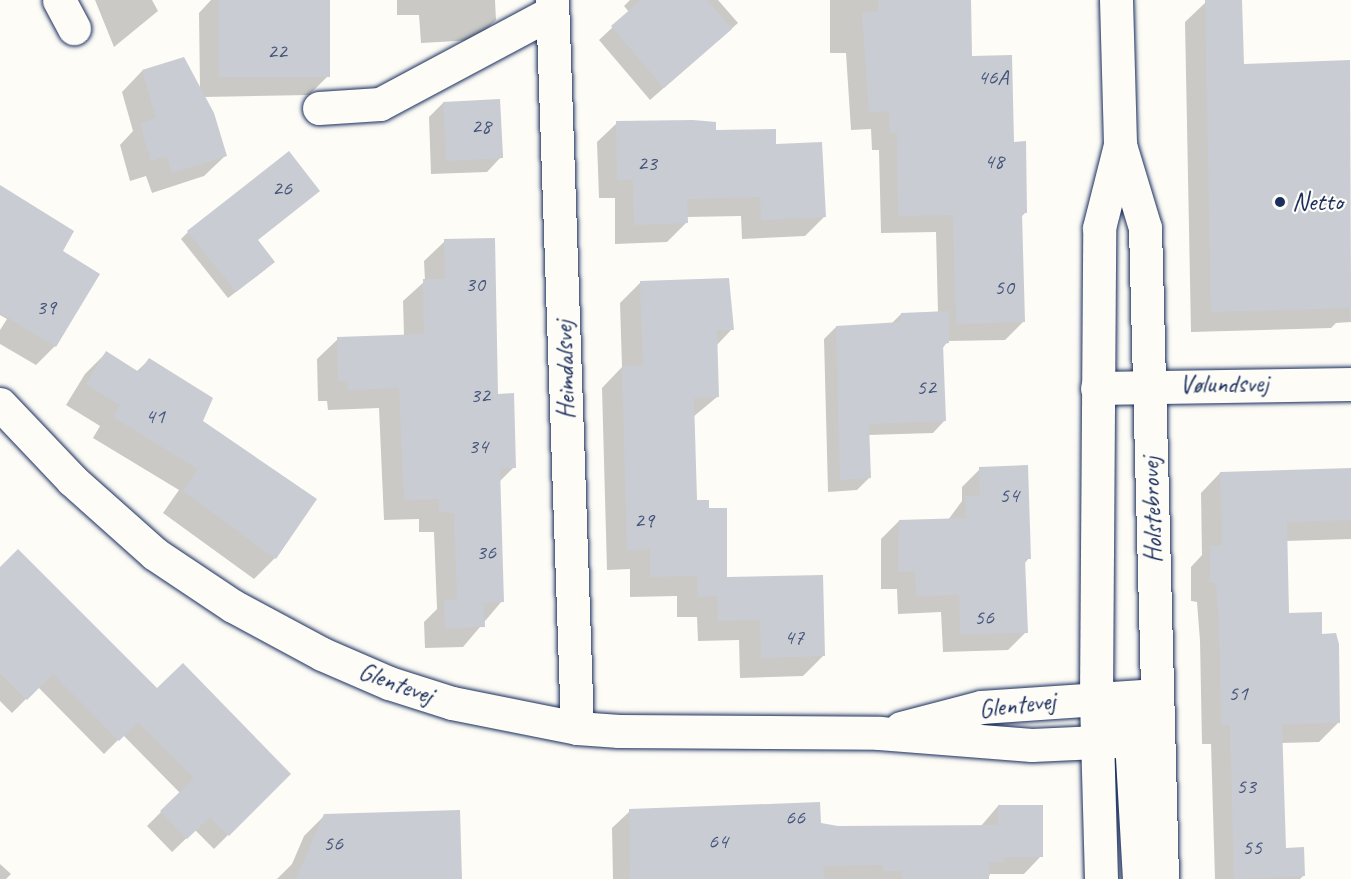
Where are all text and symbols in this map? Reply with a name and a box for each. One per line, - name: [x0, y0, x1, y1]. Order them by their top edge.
- house number: 22: [267, 39, 287, 65]
- house number: 46A: [978, 65, 1008, 91]
- house number: 28: [471, 114, 491, 140]
- house number: 48: [984, 149, 1004, 175]
- house number: 23: [637, 151, 657, 177]
- house number: 26: [272, 176, 292, 202]
- place label: Netto: [1292, 186, 1343, 218]
- marker: Netto: [1273, 195, 1287, 209]
- house number: 30: [465, 272, 485, 298]
- house number: 50: [994, 275, 1014, 301]
- house number: 39: [36, 295, 56, 321]
- street label: Heimdalsvej: [548, 320, 582, 420]
- street label: Vølundsvej: [1179, 368, 1269, 400]
- house number: 52: [916, 375, 936, 401]
- house number: 32: [470, 383, 490, 409]
- house number: 41: [145, 404, 165, 430]
- house number: 34: [468, 434, 488, 460]
- street label: Holstebrovej: [1135, 456, 1169, 564]
- house number: 54: [999, 483, 1019, 509]
- house number: 29: [634, 508, 654, 534]
- house number: 36: [476, 540, 496, 566]
- house number: 56: [974, 605, 994, 631]
- house number: 47: [784, 625, 804, 651]
- street label: Glentevej: [355, 655, 437, 711]
- house number: 51: [1228, 681, 1248, 707]
- street label: Glentevej: [977, 685, 1057, 725]
- house number: 53: [1236, 774, 1256, 800]
- house number: 66: [785, 805, 805, 831]
- house number: 64: [708, 829, 728, 855]
- house number: 56: [323, 831, 343, 857]
- house number: 55: [1242, 835, 1262, 861]

